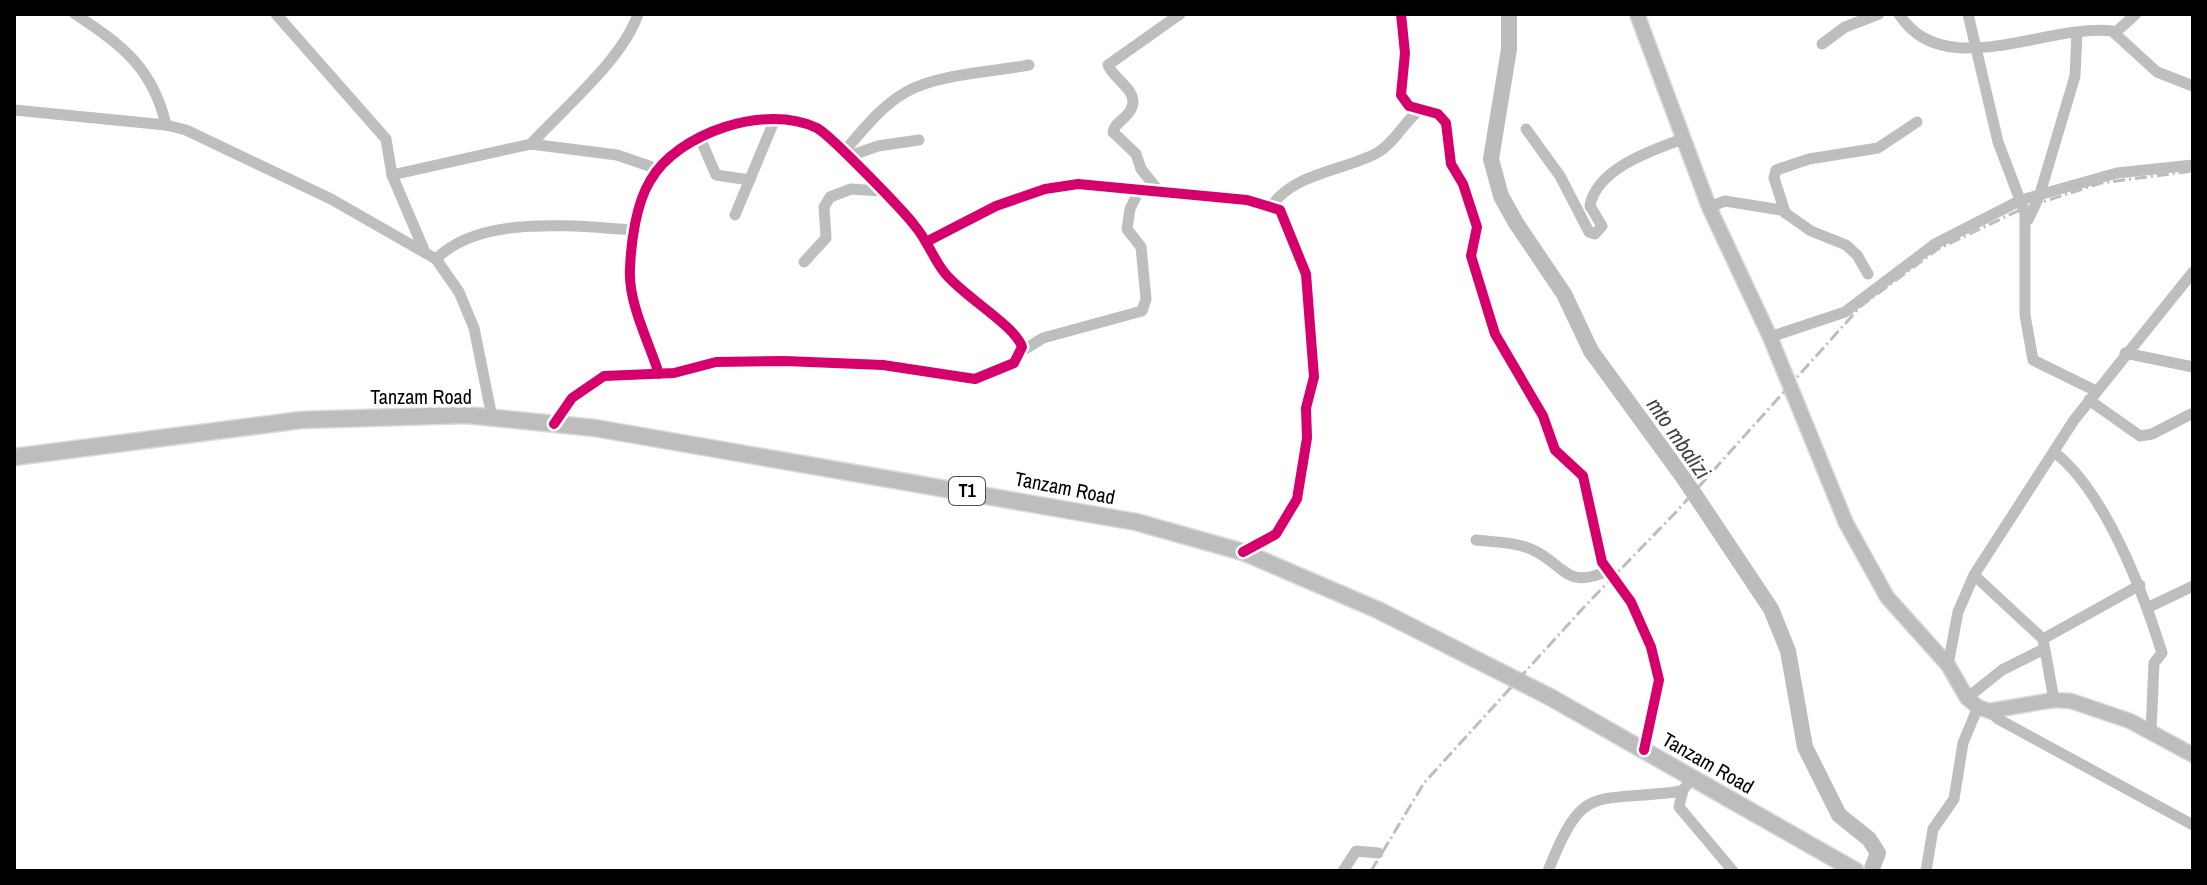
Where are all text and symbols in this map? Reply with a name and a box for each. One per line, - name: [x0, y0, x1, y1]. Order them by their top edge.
- street label: Tanzam Road: [370, 383, 472, 410]
- water label: mto mbalizi: [1640, 391, 1718, 485]
- street label: Tanzam Road: [1013, 465, 1117, 510]
- road number: T1: [949, 477, 985, 505]
- street label: Tanzam Road: [1658, 726, 1759, 800]

